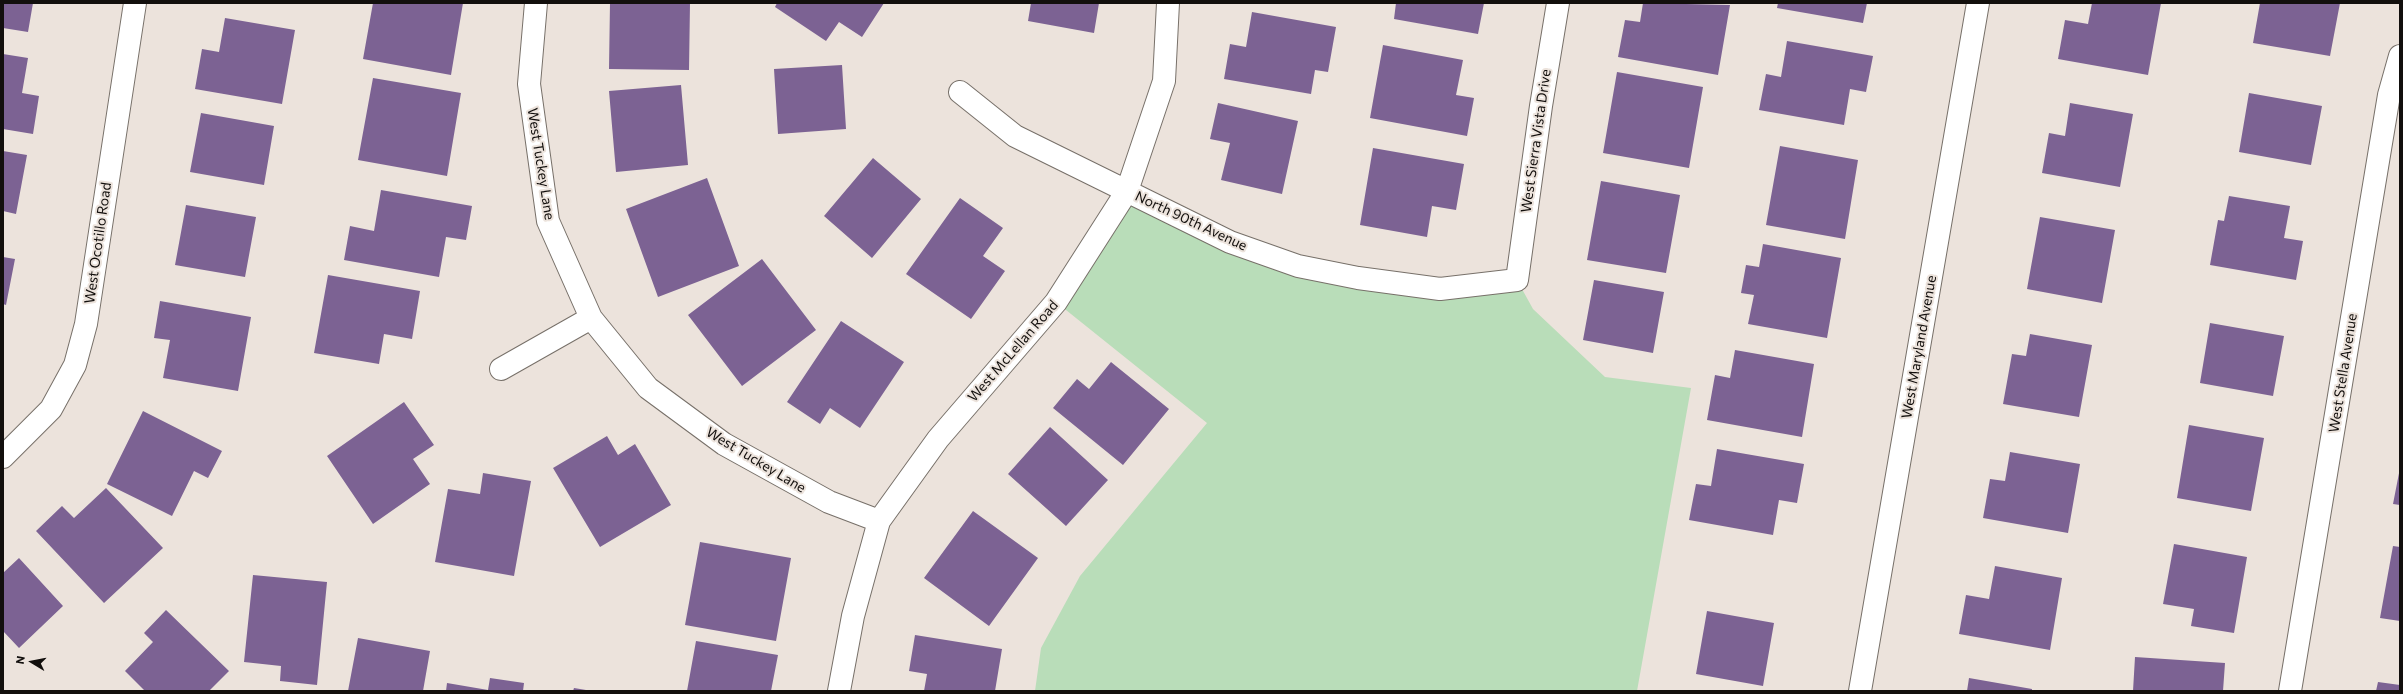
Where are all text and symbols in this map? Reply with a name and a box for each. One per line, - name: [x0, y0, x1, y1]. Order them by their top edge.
- street label: West Sierra Vista Drive: [1518, 68, 1554, 214]
- street label: West Tuckey Lane: [524, 107, 558, 221]
- street label: West Ocotillo Road: [81, 181, 115, 305]
- street label: North 90th Avenue: [1132, 188, 1250, 254]
- street label: West Maryland Avenue: [1898, 274, 1940, 420]
- street label: West McLellan Road: [964, 297, 1062, 405]
- street label: West Stella Avenue: [2325, 312, 2361, 434]
- street label: West Tuckey Lane: [703, 424, 809, 496]
- north arrow: [12, 642, 52, 682]
- text: N: [13, 655, 27, 665]

